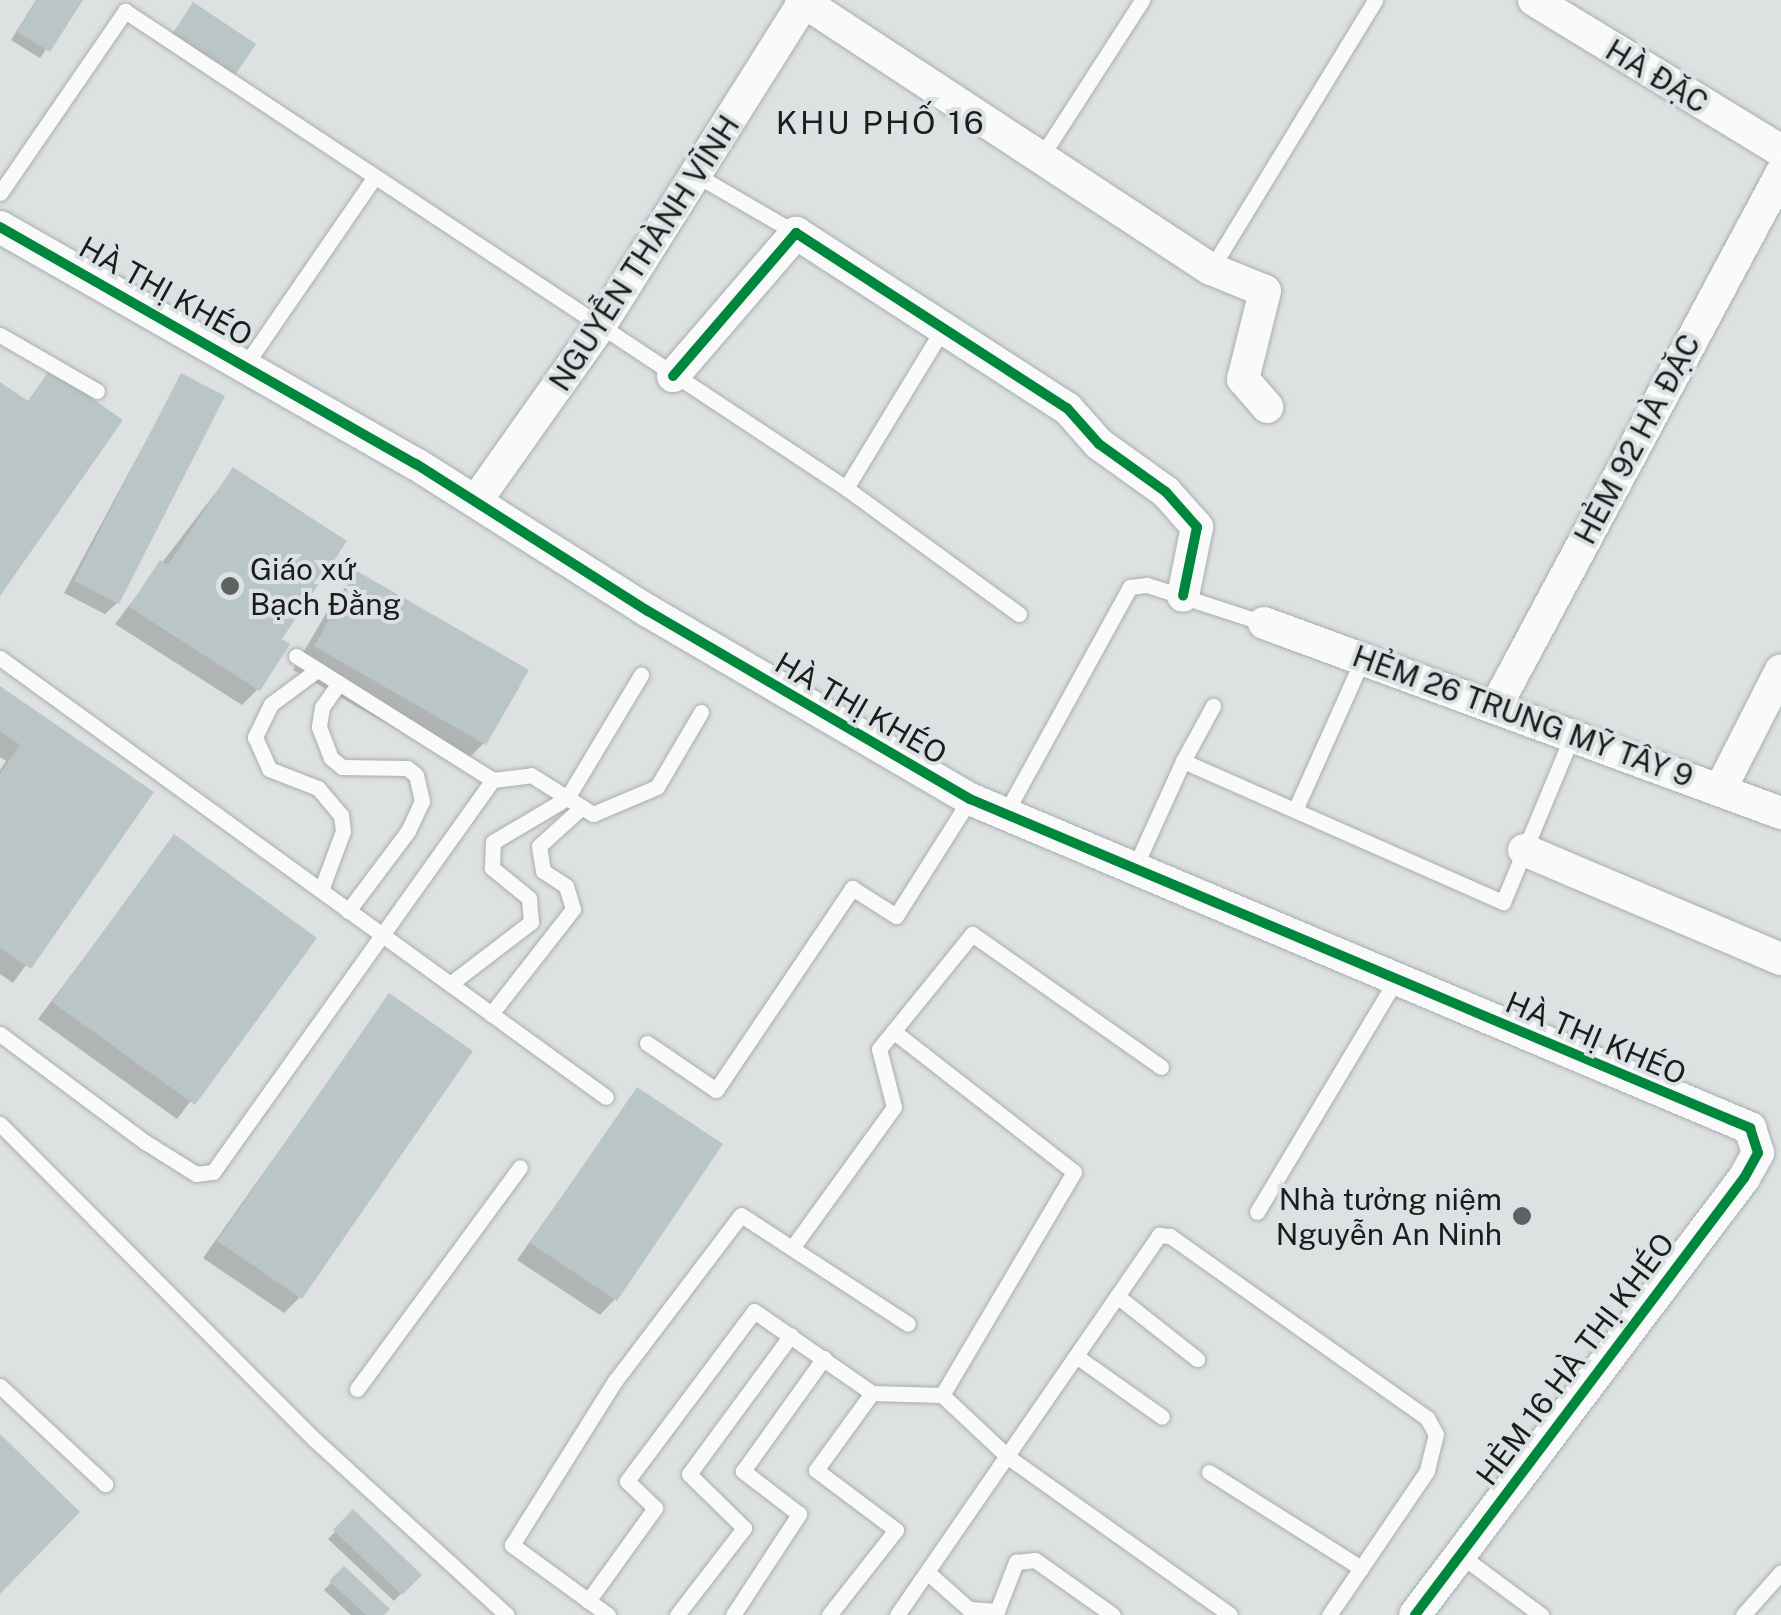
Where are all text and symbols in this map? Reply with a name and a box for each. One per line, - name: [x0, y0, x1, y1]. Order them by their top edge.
- street label: HÀ ĐẶC: [1599, 32, 1715, 120]
- district label: KHU PHỐ 16: [776, 104, 986, 142]
- street label: NGUYỄN THÀNH VĨNH: [541, 108, 747, 398]
- street label: HÀ THỊ KHÉO: [73, 229, 259, 353]
- street label: HẺM 92 HÀ ĐẶC: [1567, 328, 1707, 550]
- place label: Giáo xứ Bạch Đằng: [250, 551, 401, 622]
- marker: Giáo xứ Bạch Đằng: [219, 575, 241, 597]
- street label: HẺM 26 TRUNG MỸ TÂY 9: [1347, 637, 1699, 795]
- street label: HÀ THỊ KHÉO: [769, 644, 953, 772]
- street label: HÀ THỊ KHÉO: [1501, 984, 1691, 1092]
- place label: Nhà tưởng niệm Nguyễn An Ninh: [1276, 1181, 1502, 1252]
- marker: Nhà tưởng niệm Nguyễn An Ninh: [1511, 1205, 1533, 1227]
- street label: HẺM 16 HÀ THỊ KHÉO: [1469, 1226, 1681, 1492]

